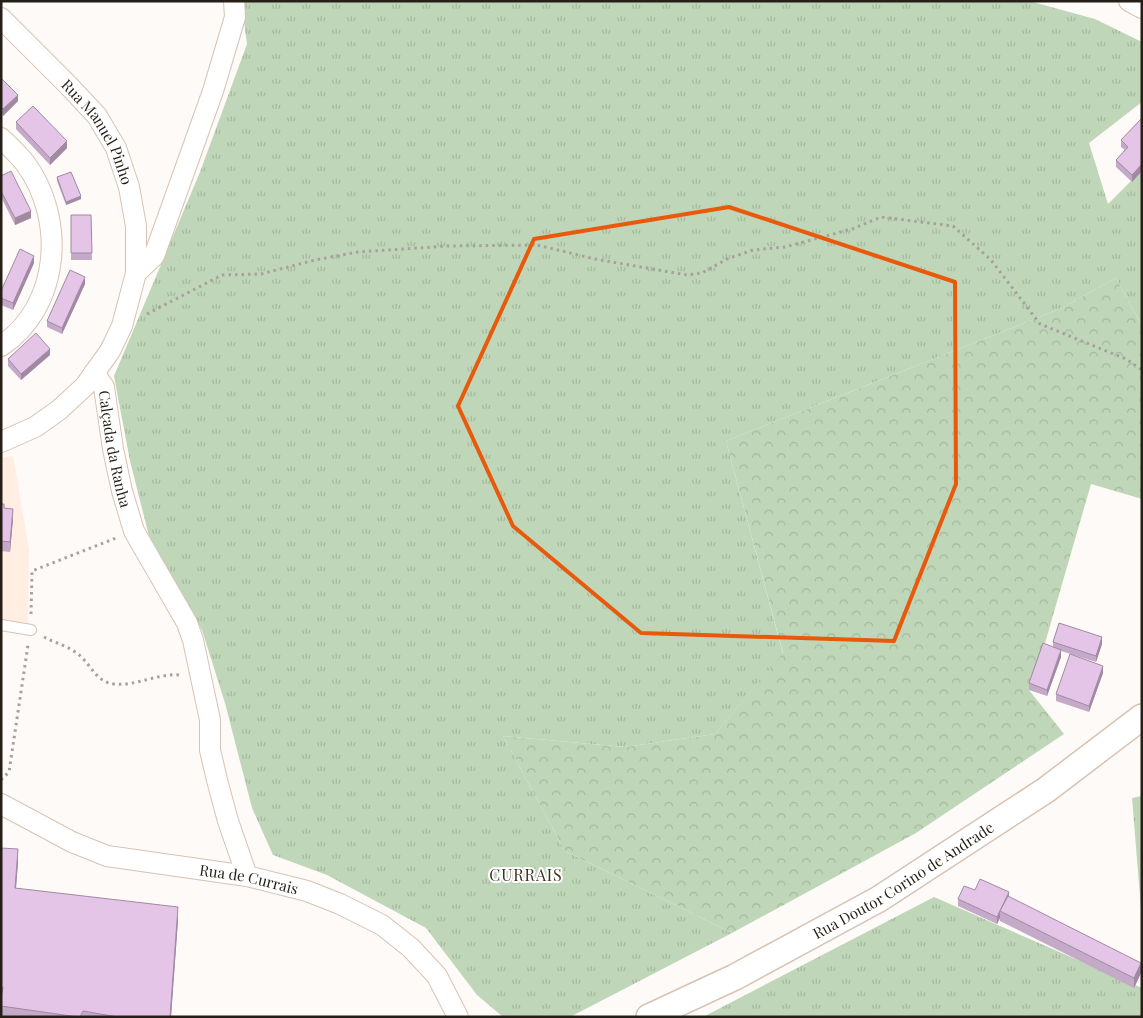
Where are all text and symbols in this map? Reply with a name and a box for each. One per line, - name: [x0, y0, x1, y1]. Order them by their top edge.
- street label: Rua Manuel Pinho: [57, 74, 137, 187]
- street label: Calçada da Ranha: [95, 389, 136, 510]
- street label: Rua Doutor Corino de Andrade: [809, 817, 997, 943]
- street label: Rua de Currais: [198, 859, 301, 898]
- district label: CURRAIS: [489, 864, 563, 885]

